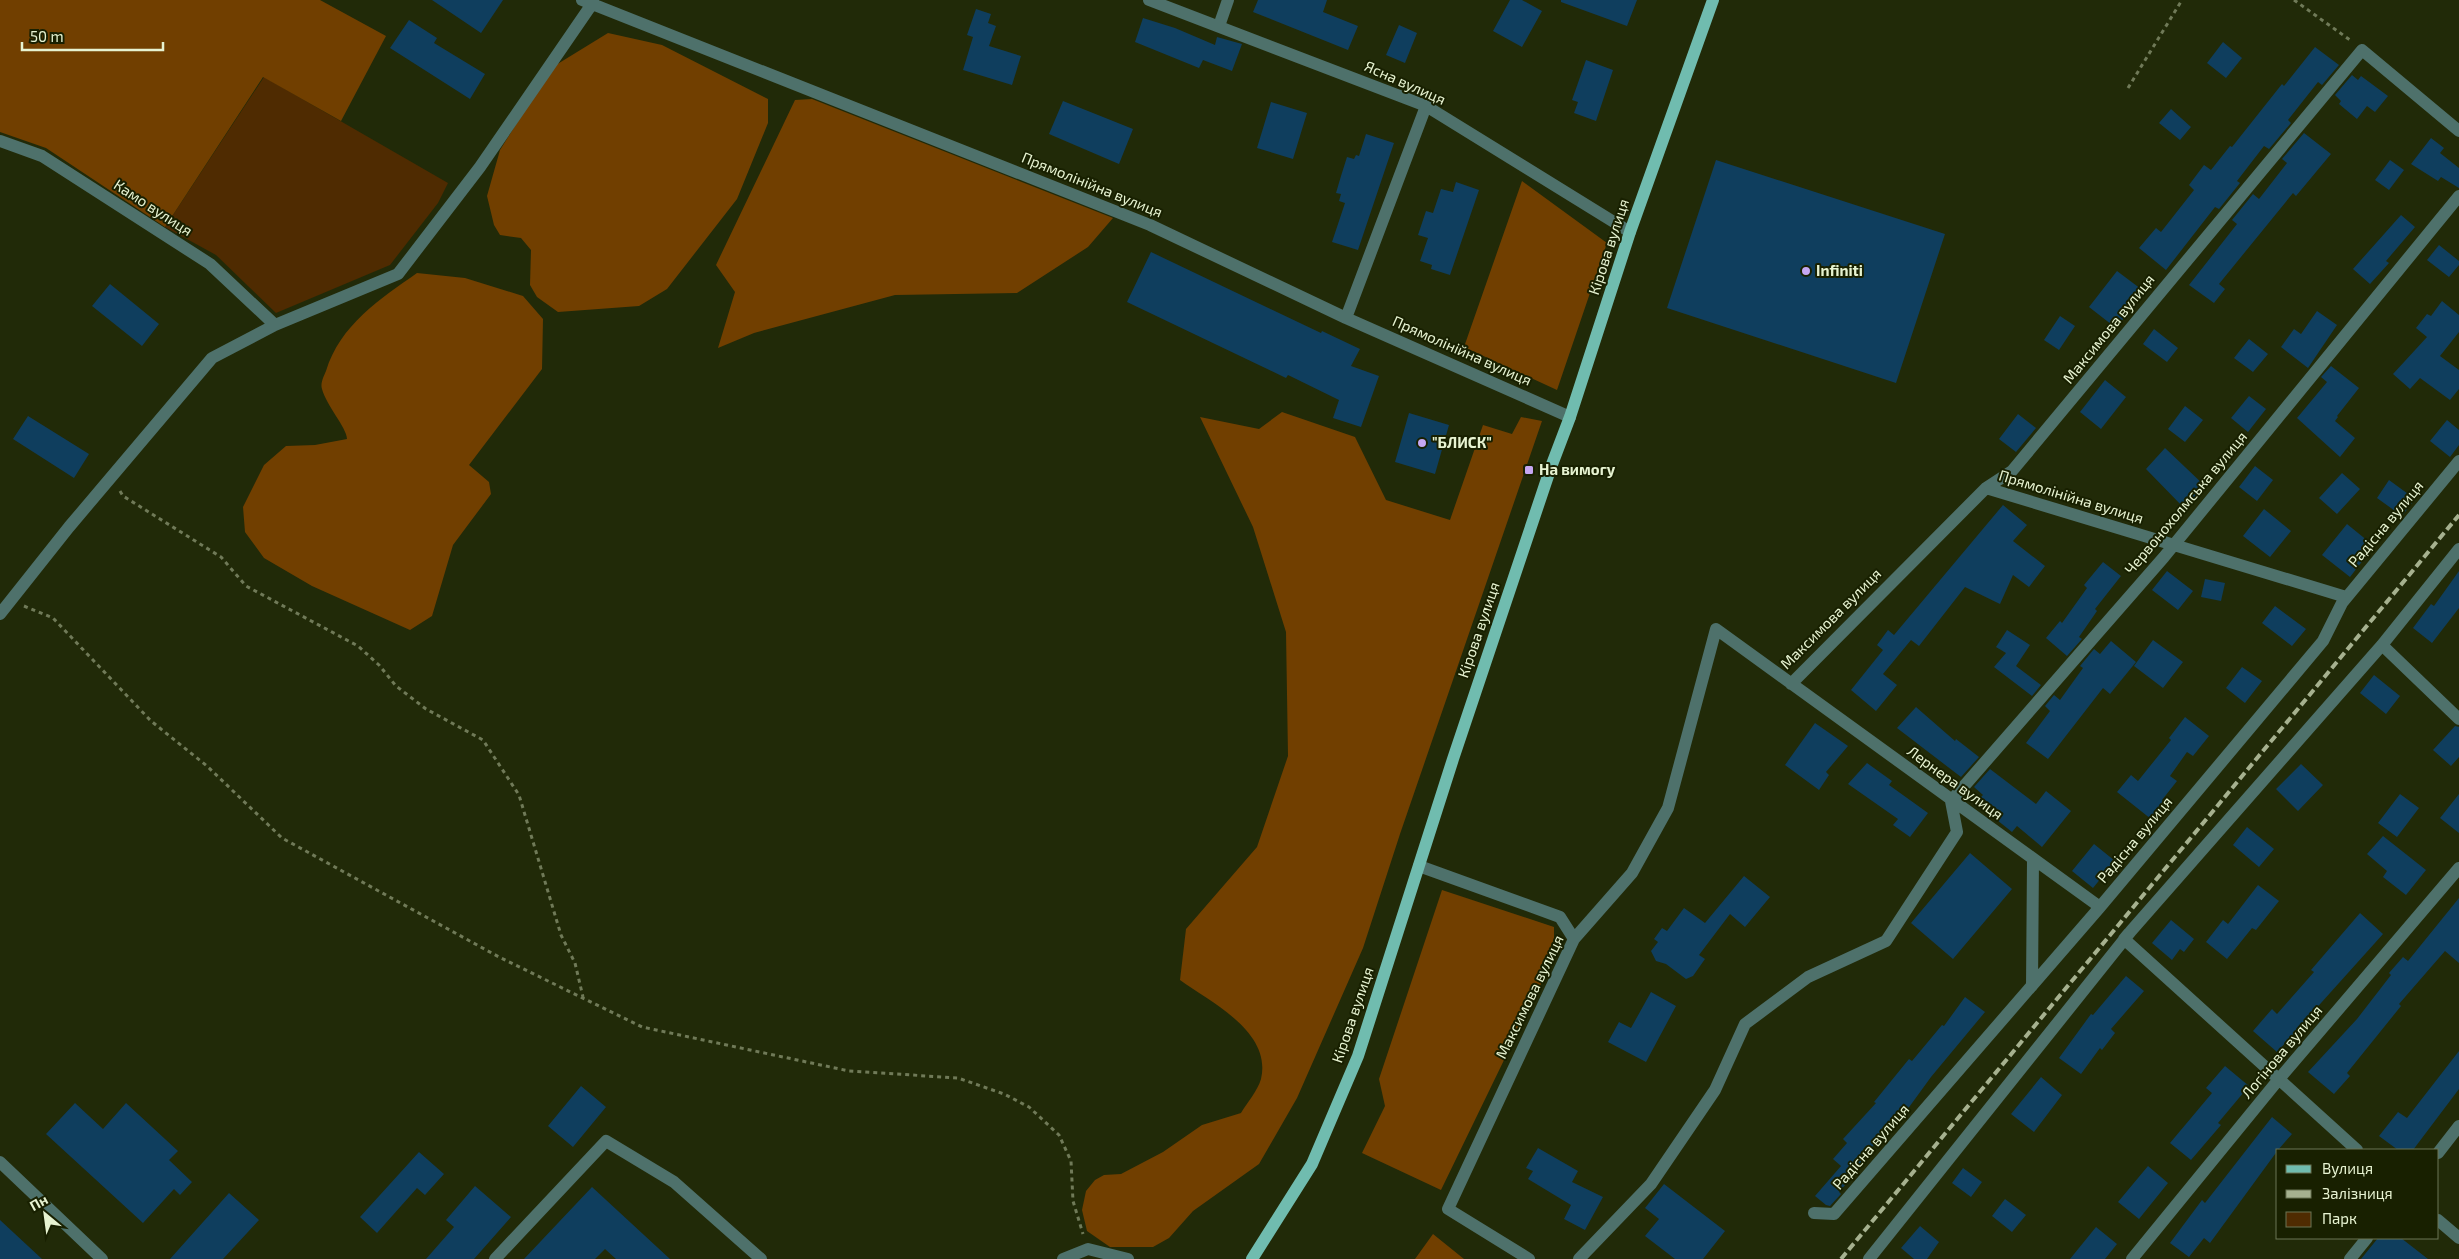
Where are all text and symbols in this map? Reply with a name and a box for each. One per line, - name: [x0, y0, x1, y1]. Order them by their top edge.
- scale bar: [22, 20, 164, 52]
- text: 50 m: [30, 27, 64, 45]
- street label: Ясна вулиця: [1362, 56, 1449, 109]
- street label: Прямолінійна вулиця: [1019, 148, 1165, 222]
- street label: Камо вулиця: [110, 175, 196, 240]
- street label: Кірова вулиця: [1584, 196, 1633, 297]
- place label: Infiniti: [1816, 261, 1863, 279]
- marker: Infiniti: [1800, 265, 1812, 277]
- street label: Максимова вулиця: [2059, 270, 2159, 387]
- street label: Прямолінійна вулиця: [1390, 311, 1535, 390]
- street label: Червонохолмська вулиця: [2120, 427, 2251, 578]
- place label: "БЛИСК": [1432, 433, 1492, 451]
- marker: "БЛИСК": [1416, 437, 1428, 449]
- place label: На вимогу: [1539, 460, 1616, 478]
- marker: На вимогу: [1523, 464, 1535, 476]
- street label: Прямолінійна вулиця: [1996, 465, 2146, 528]
- street label: Радісна вулиця: [2344, 476, 2427, 571]
- street label: Максимова вулиця: [1776, 564, 1885, 673]
- street label: Кірова вулиця: [1453, 579, 1504, 680]
- street label: Лернера вулиця: [1904, 741, 2007, 824]
- street label: Радісна вулиця: [2093, 792, 2176, 887]
- street label: Максимова вулиця: [1491, 932, 1568, 1062]
- street label: Кірова вулиця: [1327, 964, 1378, 1065]
- street label: Логінова вулиця: [2237, 1001, 2326, 1102]
- street label: Радісна вулиця: [1828, 1100, 1913, 1193]
- legend: [2276, 1149, 2439, 1239]
- text: Вулиця: [2322, 1159, 2373, 1178]
- text: Залізниця: [2322, 1184, 2393, 1202]
- north arrow: [20, 1189, 70, 1239]
- text: Пн: [26, 1190, 51, 1214]
- text: Парк: [2322, 1209, 2357, 1227]

